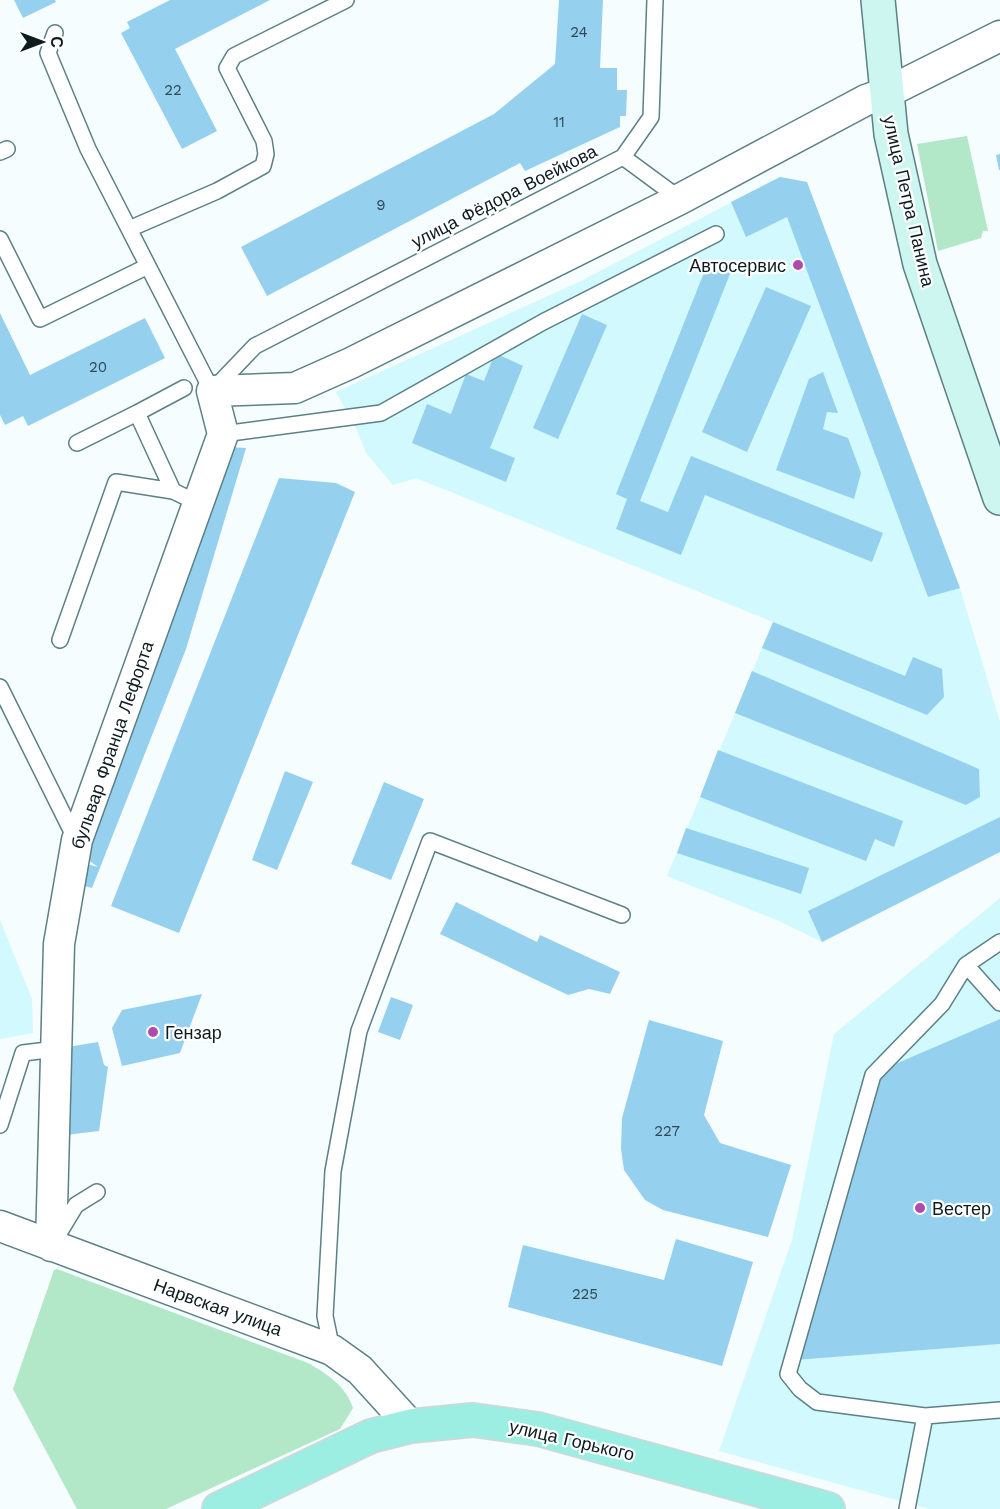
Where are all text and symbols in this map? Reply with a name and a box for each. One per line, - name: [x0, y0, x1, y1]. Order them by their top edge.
- north arrow: [12, 12, 72, 72]
- house number: 24: [570, 23, 588, 41]
- text: С: [47, 36, 66, 48]
- house number: 22: [164, 81, 182, 99]
- house number: 11: [553, 113, 565, 131]
- street label: улица Петра Панина: [879, 113, 939, 290]
- street label: улица Фёдора Воейкова: [408, 140, 601, 252]
- house number: 9: [376, 196, 386, 214]
- place label: Автосервис: [689, 255, 786, 276]
- marker: Автосервис: [791, 258, 805, 272]
- house number: 20: [89, 358, 107, 376]
- street label: бульвар Франца Лефорта: [67, 637, 158, 852]
- place label: Гензар: [165, 1022, 222, 1043]
- marker: Гензар: [146, 1025, 160, 1039]
- house number: 227: [654, 1122, 680, 1140]
- place label: Вестер: [932, 1198, 991, 1219]
- marker: Вестер: [913, 1201, 927, 1215]
- street label: Нарвская улица: [151, 1274, 286, 1340]
- house number: 225: [572, 1285, 598, 1303]
- street label: улица Горького: [507, 1415, 637, 1465]

